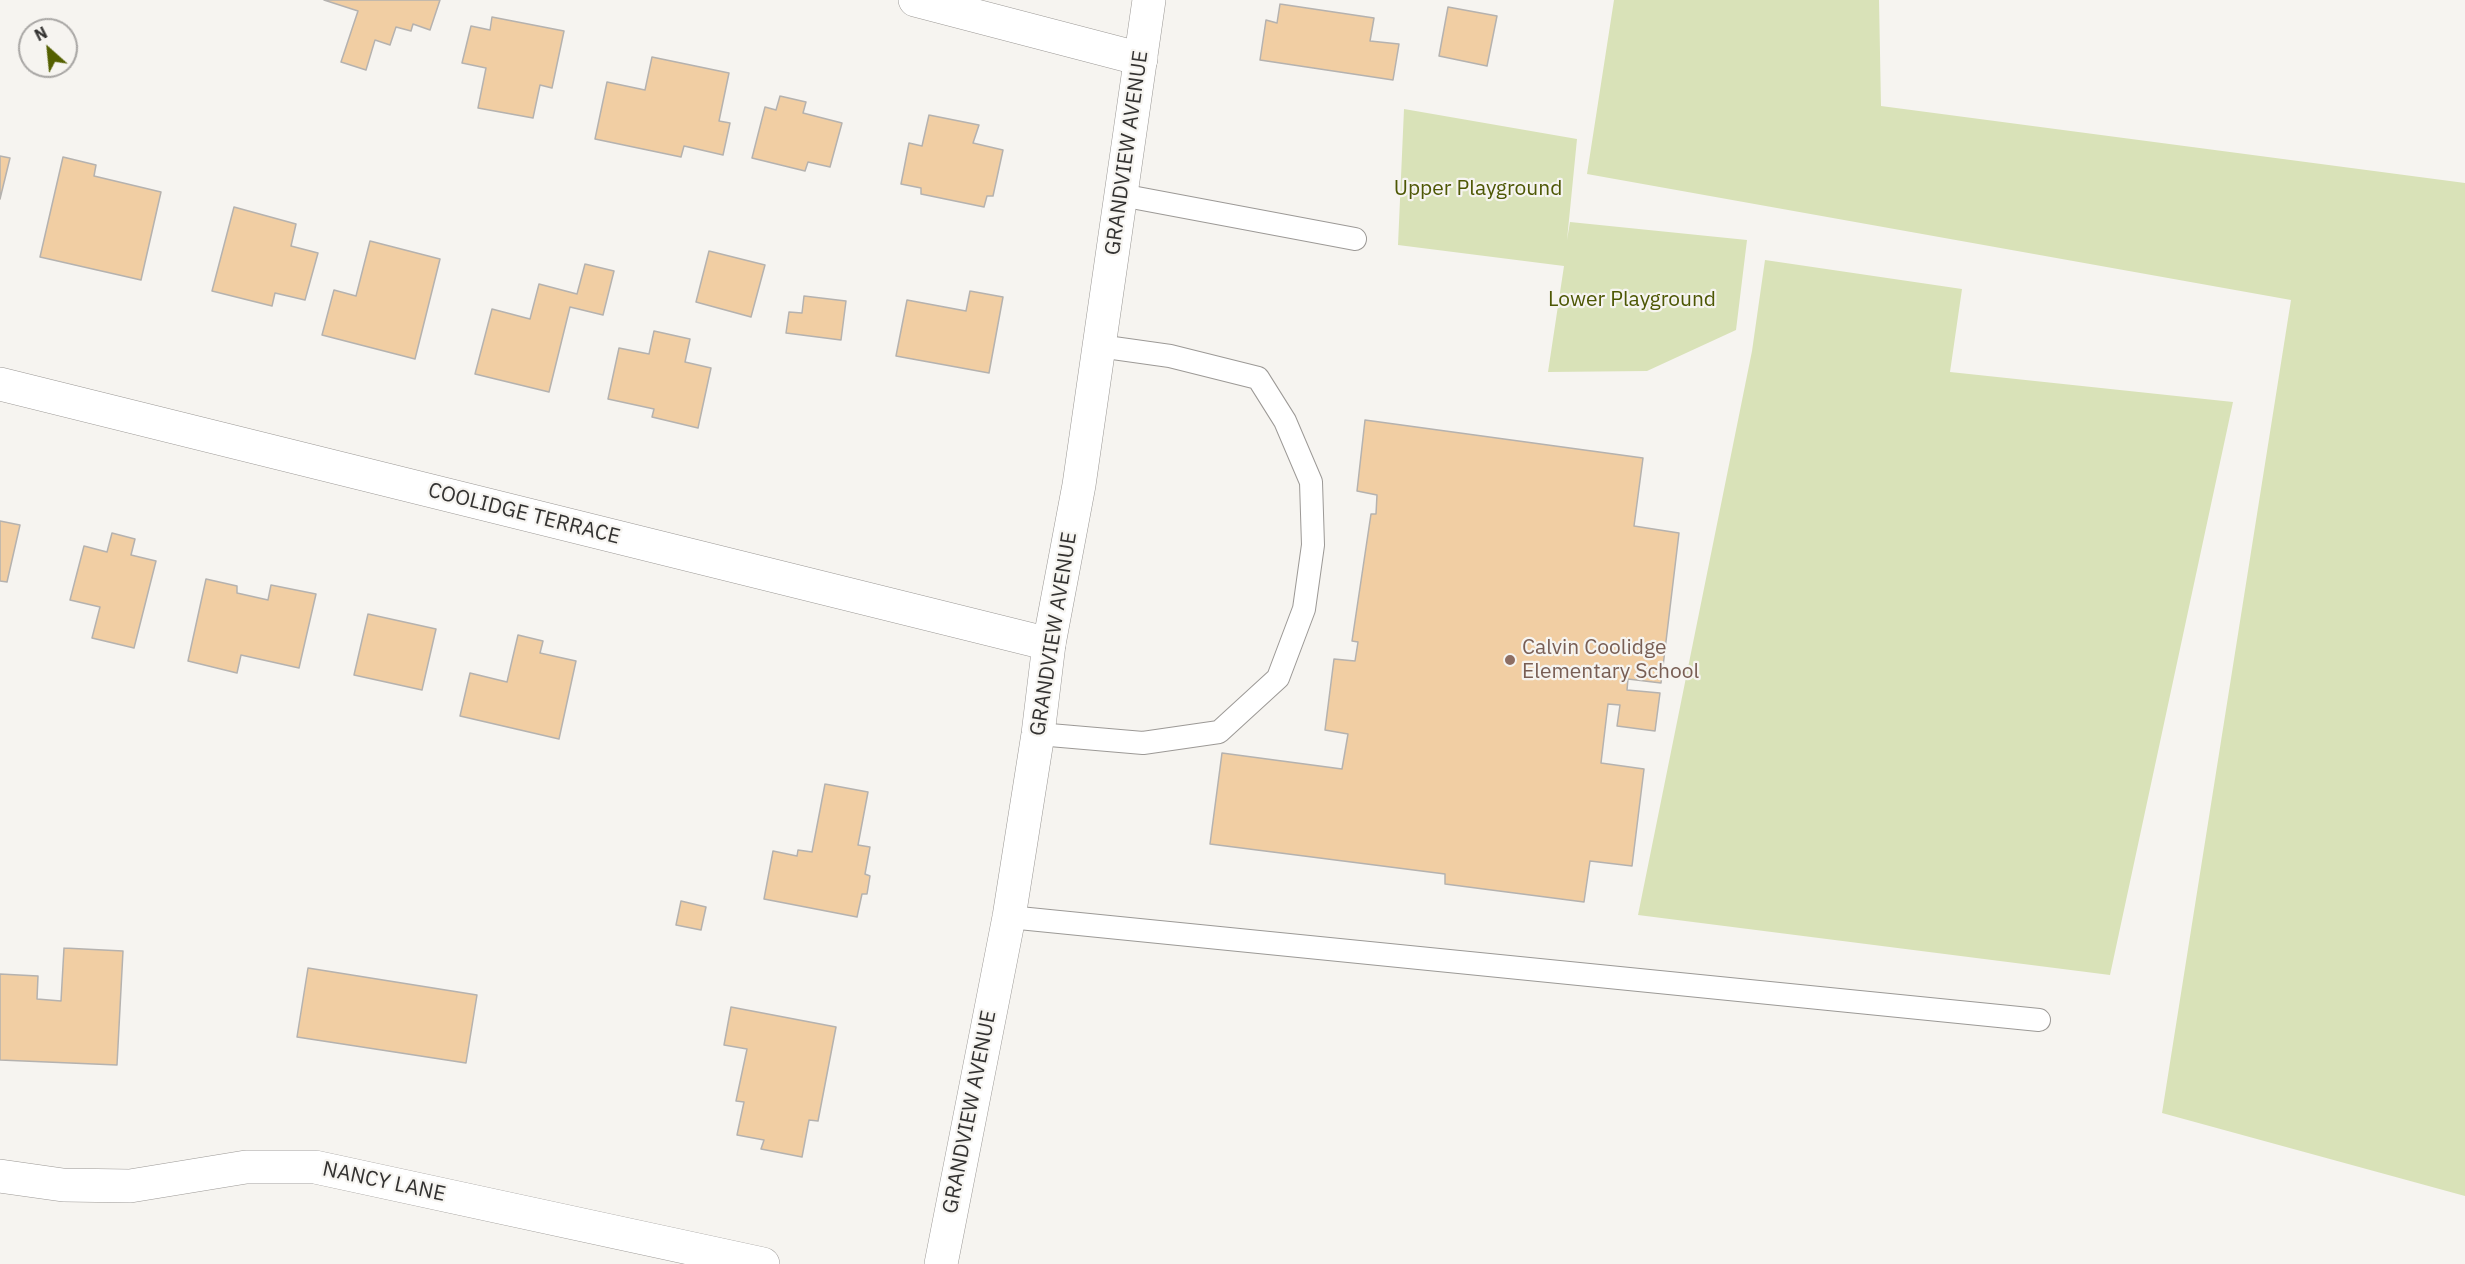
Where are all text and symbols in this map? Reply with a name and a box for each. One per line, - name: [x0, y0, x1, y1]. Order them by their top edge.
- north arrow: [18, 18, 78, 78]
- text: N: [31, 22, 50, 45]
- street label: GRANDVIEW AVENUE: [1100, 49, 1154, 257]
- park label: Upper Playground: [1394, 176, 1562, 202]
- park label: Lower Playground: [1548, 287, 1716, 313]
- street label: COOLIDGE TERRACE: [425, 478, 623, 550]
- street label: GRANDVIEW AVENUE: [1025, 530, 1083, 738]
- place label: Calvin Coolidge Elementary School: [1522, 635, 1699, 685]
- marker: Calvin Coolidge Elementary School: [1503, 653, 1517, 667]
- street label: GRANDVIEW AVENUE: [938, 1008, 1002, 1216]
- street label: NANCY LANE: [320, 1157, 448, 1207]

